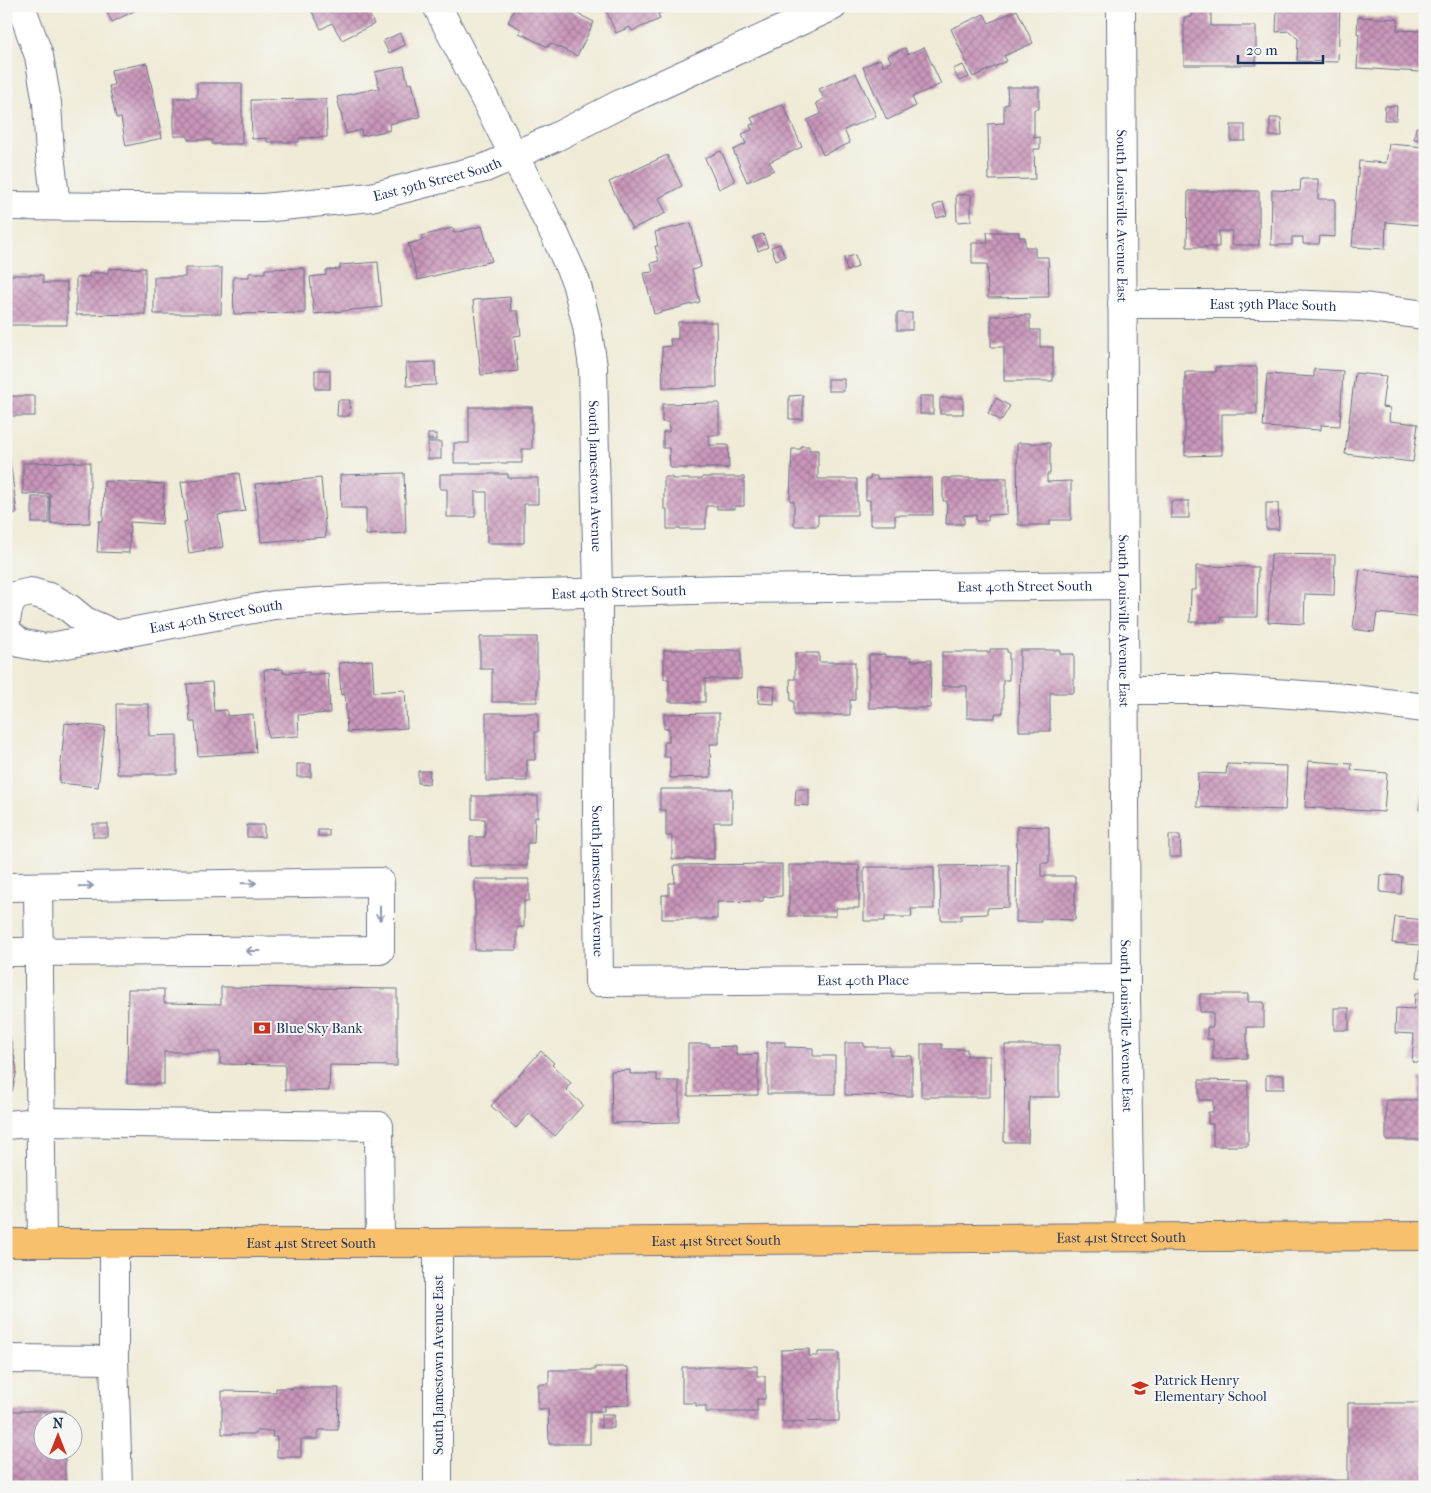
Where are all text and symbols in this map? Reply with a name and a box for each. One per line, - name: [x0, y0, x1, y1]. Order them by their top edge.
- scale bar: [1238, 32, 1324, 64]
- text: 20 m: [1246, 41, 1278, 59]
- street label: South Louisville Avenue East: [1113, 129, 1130, 303]
- street label: East 39th Street South: [371, 154, 504, 205]
- street label: East 39th Place South: [1209, 296, 1337, 315]
- street label: South Jamestown Avenue: [585, 400, 605, 552]
- street label: South Louisville Avenue East: [1115, 534, 1133, 708]
- street label: East 40th Street South: [957, 577, 1092, 596]
- street label: East 40th Street South: [551, 582, 687, 603]
- street label: East 40th Street South: [148, 596, 283, 637]
- street label: South Jamestown Avenue: [588, 805, 607, 957]
- one-way arrow: [241, 879, 257, 888]
- one-way arrow: [78, 881, 94, 891]
- one-way arrow: [375, 905, 385, 921]
- street label: South Louisville Avenue East: [1117, 939, 1136, 1113]
- one-way arrow: [246, 946, 262, 956]
- street label: East 40th Place: [817, 972, 909, 989]
- bank icon: Blue Sky Bank: [252, 1018, 272, 1038]
- place label: Blue Sky Bank: [276, 1020, 363, 1037]
- street label: East 41st Street South: [1056, 1229, 1186, 1247]
- street label: East 41st Street South: [651, 1232, 781, 1250]
- street label: East 41st Street South: [246, 1235, 376, 1252]
- street label: South Jamestown Avenue East: [430, 1275, 447, 1455]
- place label: Patrick Henry Elementary School: [1154, 1372, 1267, 1405]
- school or university icon: Patrick Henry Elementary School: [1130, 1378, 1150, 1398]
- north arrow: [32, 1410, 82, 1460]
- text: N: [53, 1415, 64, 1432]

